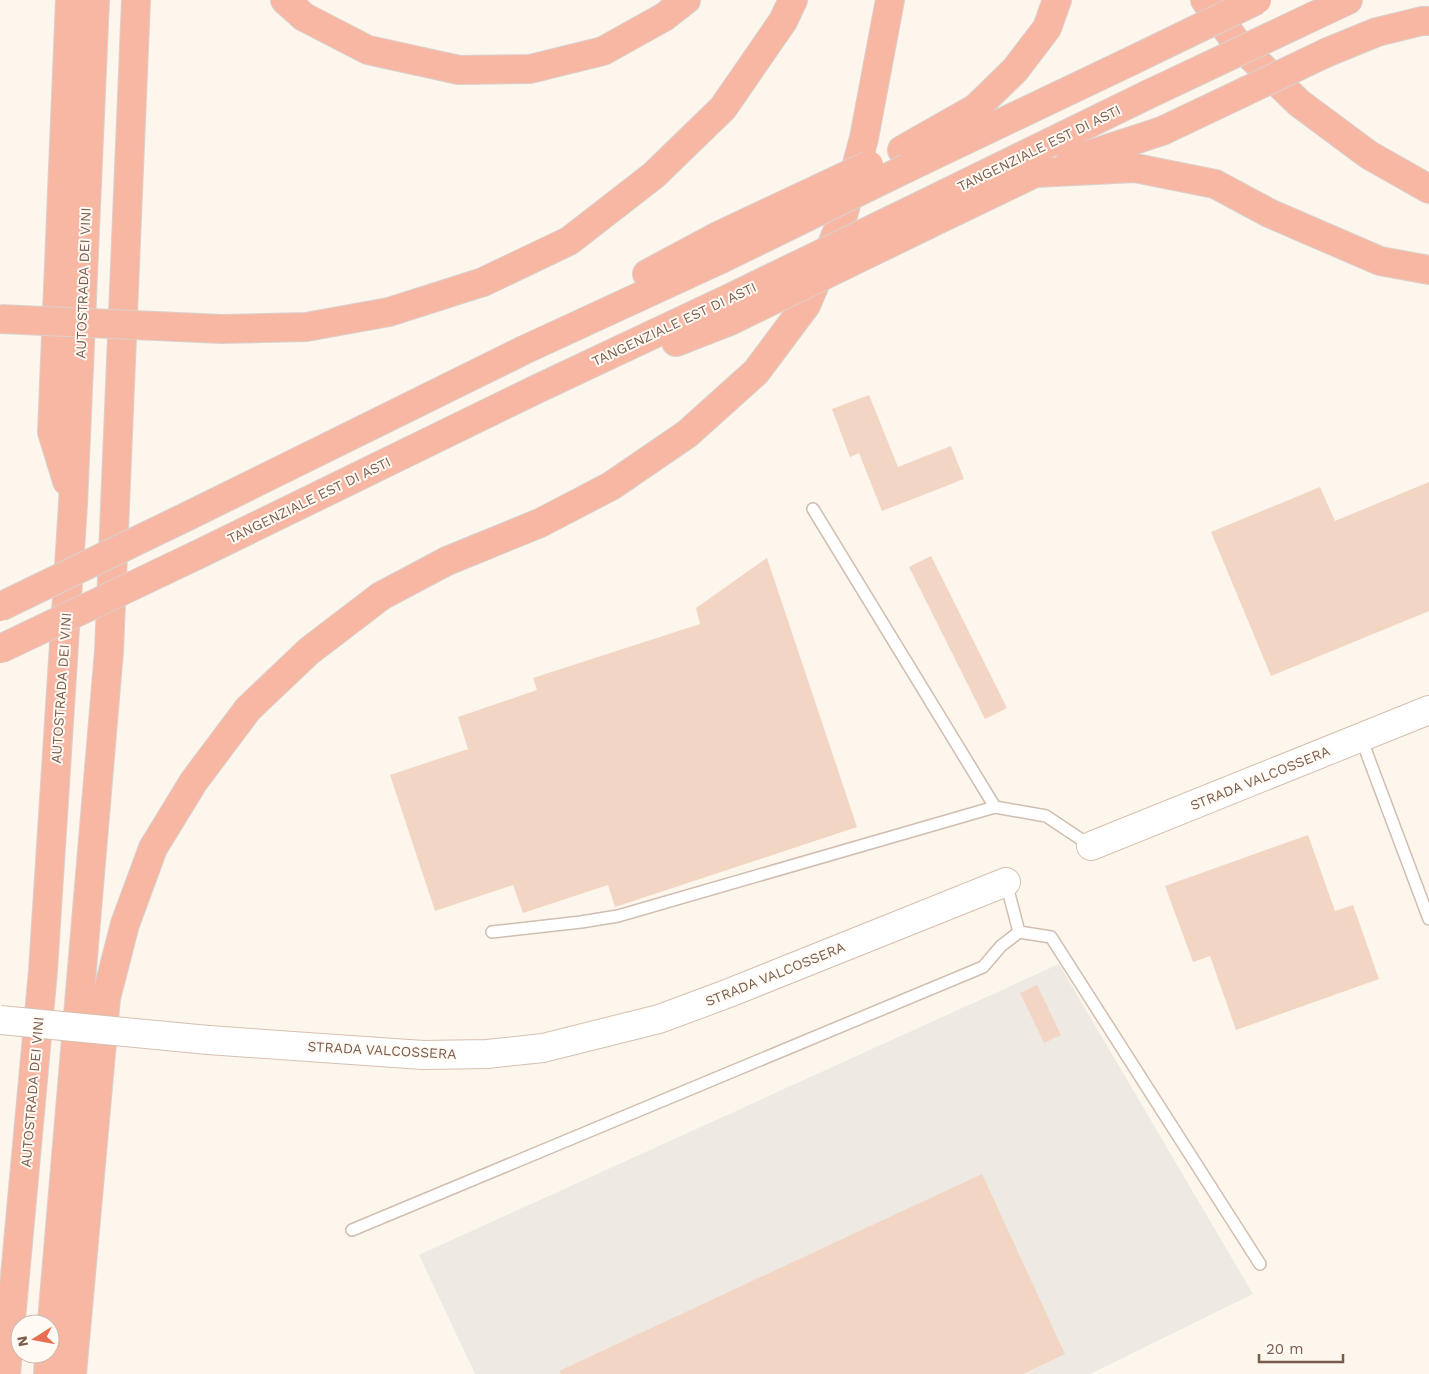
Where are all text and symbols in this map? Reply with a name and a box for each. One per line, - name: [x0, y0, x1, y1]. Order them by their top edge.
- street label: TANGENZIALE EST DI ASTI: [955, 101, 1123, 195]
- street label: AUTOSTRADA DEI VINI: [72, 207, 94, 359]
- street label: TANGENZIALE EST DI ASTI: [589, 279, 759, 369]
- street label: TANGENZIALE EST DI ASTI: [225, 453, 393, 547]
- street label: AUTOSTRADA DEI VINI: [48, 612, 74, 764]
- street label: STRADA VALCOSSERA: [1188, 743, 1332, 813]
- street label: STRADA VALCOSSERA: [703, 939, 847, 1009]
- street label: AUTOSTRADA DEI VINI: [17, 1016, 47, 1168]
- street label: STRADA VALCOSSERA: [307, 1038, 457, 1062]
- north arrow: [10, 1314, 60, 1364]
- scale bar: [1259, 1332, 1343, 1364]
- text: N: [13, 1335, 31, 1348]
- text: 20 m: [1266, 1340, 1304, 1358]

